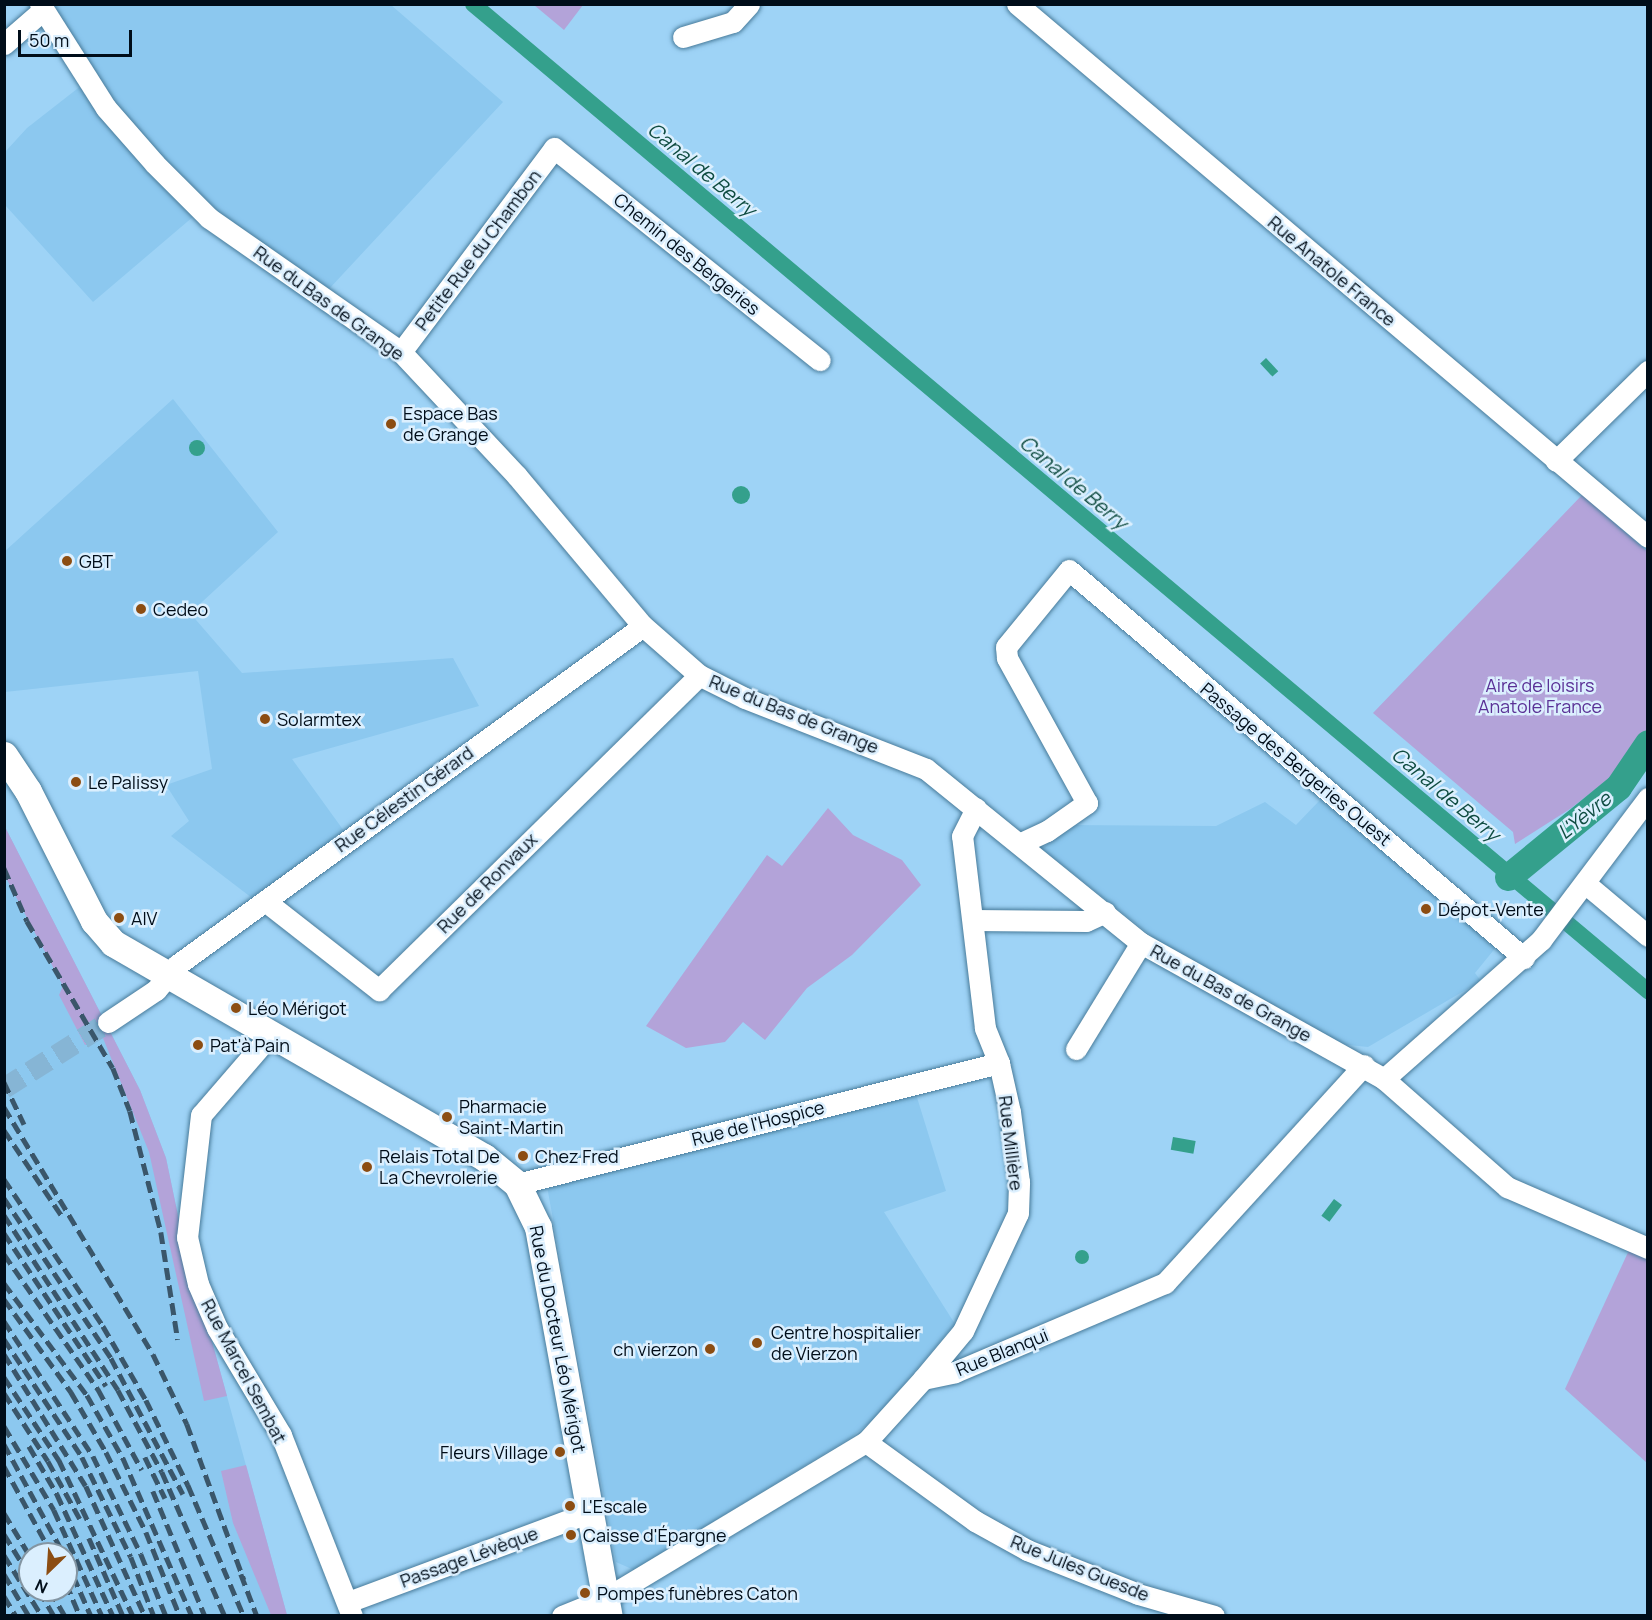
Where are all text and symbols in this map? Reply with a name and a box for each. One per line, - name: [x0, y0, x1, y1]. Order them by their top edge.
- scale bar: [21, 18, 135, 56]
- text: 50 m: [29, 28, 69, 52]
- water label: Canal de Berry: [643, 117, 761, 221]
- street label: Petite Rue du Chambon: [410, 165, 546, 335]
- street label: Chemin des Bergeries: [610, 189, 764, 319]
- street label: Rue Anatole France: [1264, 211, 1400, 331]
- street label: Rue du Bas de Grange: [250, 241, 408, 365]
- place label: Espace Bas de Grange: [403, 403, 498, 446]
- marker: Espace Bas de Grange: [384, 417, 398, 431]
- water label: Canal de Berry: [1015, 430, 1133, 534]
- place label: GBT: [79, 550, 113, 572]
- marker: GBT: [60, 554, 74, 568]
- place label: Cedeo: [153, 598, 208, 620]
- marker: Cedeo: [134, 602, 148, 616]
- street label: Rue du Bas de Grange: [706, 670, 882, 758]
- park label: Aire de loisirs Anatole France: [1478, 675, 1602, 718]
- street label: Passage des Bergeries Ouest: [1196, 678, 1396, 850]
- place label: Solarmtex: [277, 708, 361, 730]
- marker: Solarmtex: [258, 712, 272, 726]
- street label: Rue Célestin Gérard: [331, 742, 477, 856]
- water label: Canal de Berry: [1387, 742, 1505, 846]
- place label: Le Palissy: [88, 771, 168, 793]
- marker: Le Palissy: [69, 775, 83, 789]
- water label: L'Yèvre: [1552, 786, 1616, 844]
- street label: Rue de Ronvaux: [433, 829, 541, 937]
- place label: Dépot-Vente: [1438, 898, 1544, 920]
- marker: Dépot-Vente: [1419, 902, 1433, 916]
- place label: AIV: [131, 907, 157, 929]
- marker: AIV: [112, 911, 126, 925]
- street label: Rue du Bas de Grange: [1147, 940, 1315, 1046]
- place label: Léo Mérigot: [248, 997, 347, 1019]
- marker: Léo Mérigot: [229, 1001, 243, 1015]
- place label: Pat'à Pain: [210, 1034, 290, 1056]
- marker: Pat'à Pain: [191, 1038, 205, 1052]
- street label: Rue Millière: [994, 1094, 1028, 1192]
- place label: Pharmacie Saint-Martin: [459, 1096, 563, 1138]
- street label: Rue de l'Hospice: [689, 1096, 827, 1150]
- marker: Pharmacie Saint-Martin: [440, 1110, 454, 1124]
- place label: Chez Fred: [535, 1145, 619, 1167]
- place label: Relais Total De La Chevrolerie: [379, 1146, 500, 1188]
- marker: Chez Fred: [516, 1149, 530, 1163]
- marker: Relais Total De La Chevrolerie: [360, 1160, 374, 1174]
- street label: Rue du Docteur Léo Mérigot: [525, 1224, 591, 1454]
- street label: Rue Marcel Sembat: [197, 1295, 291, 1447]
- place label: Centre hospitalier de Vierzon: [771, 1322, 921, 1364]
- street label: Rue Blanqui: [953, 1324, 1051, 1380]
- marker: Centre hospitalier de Vierzon: [748, 1334, 766, 1352]
- place label: ch vierzon: [613, 1338, 698, 1360]
- marker: ch vierzon: [703, 1342, 717, 1356]
- place label: Fleurs Village: [440, 1441, 548, 1463]
- marker: Fleurs Village: [553, 1445, 567, 1459]
- place label: L'Escale: [582, 1495, 647, 1517]
- marker: L'Escale: [563, 1499, 577, 1513]
- street label: Passage Lévèque: [397, 1522, 541, 1592]
- place label: Caisse d'Épargne: [583, 1524, 726, 1546]
- marker: Caisse d'Épargne: [564, 1528, 578, 1542]
- street label: Rue Jules Guesde: [1008, 1530, 1152, 1606]
- north arrow: [18, 1542, 78, 1602]
- text: N: [31, 1574, 51, 1599]
- place label: Pompes funèbres Caton: [597, 1582, 798, 1604]
- marker: Pompes funèbres Caton: [578, 1586, 592, 1600]

